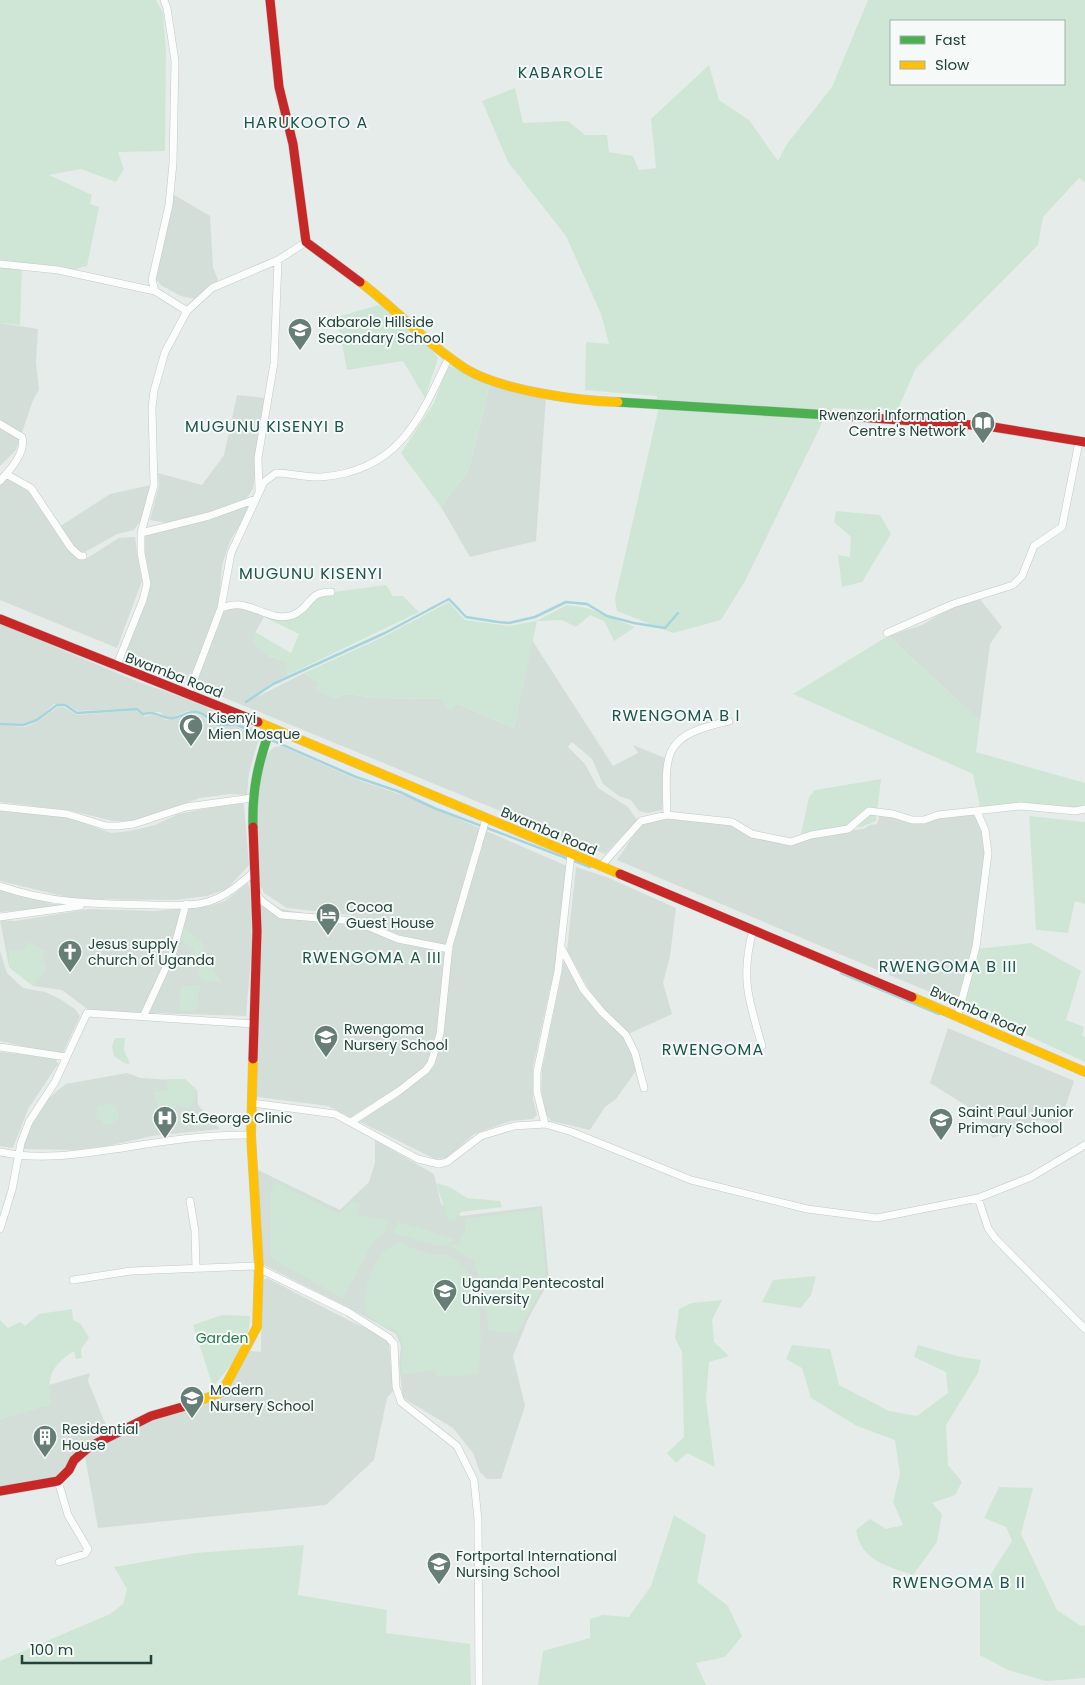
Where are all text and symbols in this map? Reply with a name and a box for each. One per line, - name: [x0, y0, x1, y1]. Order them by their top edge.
- legend: [890, 20, 1065, 85]
- text: Fast: [935, 29, 966, 50]
- text: Slow: [935, 54, 970, 75]
- district label: KABAROLE: [518, 61, 604, 84]
- district label: HARUKOOTO A: [244, 111, 368, 134]
- place label: Kabarole Hillside Secondary School: [318, 312, 444, 348]
- school or university icon: Kabarole Hillside Secondary School: [287, 317, 313, 351]
- place label: Rwenzori Information Centre's Network: [819, 405, 967, 441]
- library icon: Rwenzori Information Centre's Network: [970, 410, 996, 444]
- district label: MUGUNU KISENYI B: [185, 415, 345, 438]
- district label: MUGUNU KISENYI: [239, 562, 383, 585]
- street label: Bwamba Road: [122, 647, 226, 703]
- district label: RWENGOMA B I: [612, 704, 740, 727]
- place label: Kisenyi Mien Mosque: [208, 708, 301, 744]
- mosque icon: Kisenyi Mien Mosque: [178, 713, 204, 747]
- street label: Bwamba Road: [498, 802, 600, 860]
- place label: Cocoa Guest House: [346, 897, 435, 933]
- hotel icon: Cocoa Guest House: [315, 902, 341, 936]
- place label: Jesus supply church of Uganda: [88, 934, 214, 970]
- church icon: Jesus supply church of Uganda: [57, 939, 83, 973]
- district label: RWENGOMA A III: [302, 946, 442, 969]
- district label: RWENGOMA B III: [879, 955, 1017, 978]
- street label: Bwamba Road: [927, 981, 1029, 1041]
- place label: Rwengoma Nursery School: [344, 1019, 448, 1055]
- school or university icon: Rwengoma Nursery School: [313, 1024, 339, 1058]
- district label: RWENGOMA: [662, 1038, 764, 1061]
- place label: Saint Paul Junior Primary School: [958, 1102, 1074, 1138]
- hospital icon: St.George Clinic: [152, 1105, 178, 1139]
- school or university icon: Saint Paul Junior Primary School: [928, 1107, 954, 1141]
- place label: St.George Clinic: [182, 1108, 293, 1128]
- place label: Uganda Pentecostal University: [462, 1273, 604, 1309]
- school or university icon: Uganda Pentecostal University: [432, 1278, 458, 1312]
- park label: Garden: [196, 1328, 248, 1348]
- place label: Modern Nursery School: [210, 1380, 314, 1416]
- school or university icon: Modern Nursery School: [179, 1385, 205, 1419]
- place label: Residential House: [62, 1419, 139, 1455]
- building icon: Residential House: [32, 1424, 58, 1458]
- place label: Fortportal International Nursing School: [456, 1546, 617, 1582]
- school or university icon: Fortportal International Nursing School: [426, 1551, 452, 1585]
- district label: RWENGOMA B II: [892, 1571, 1026, 1594]
- scale bar: [22, 1632, 151, 1664]
- text: 100 m: [30, 1639, 73, 1660]

